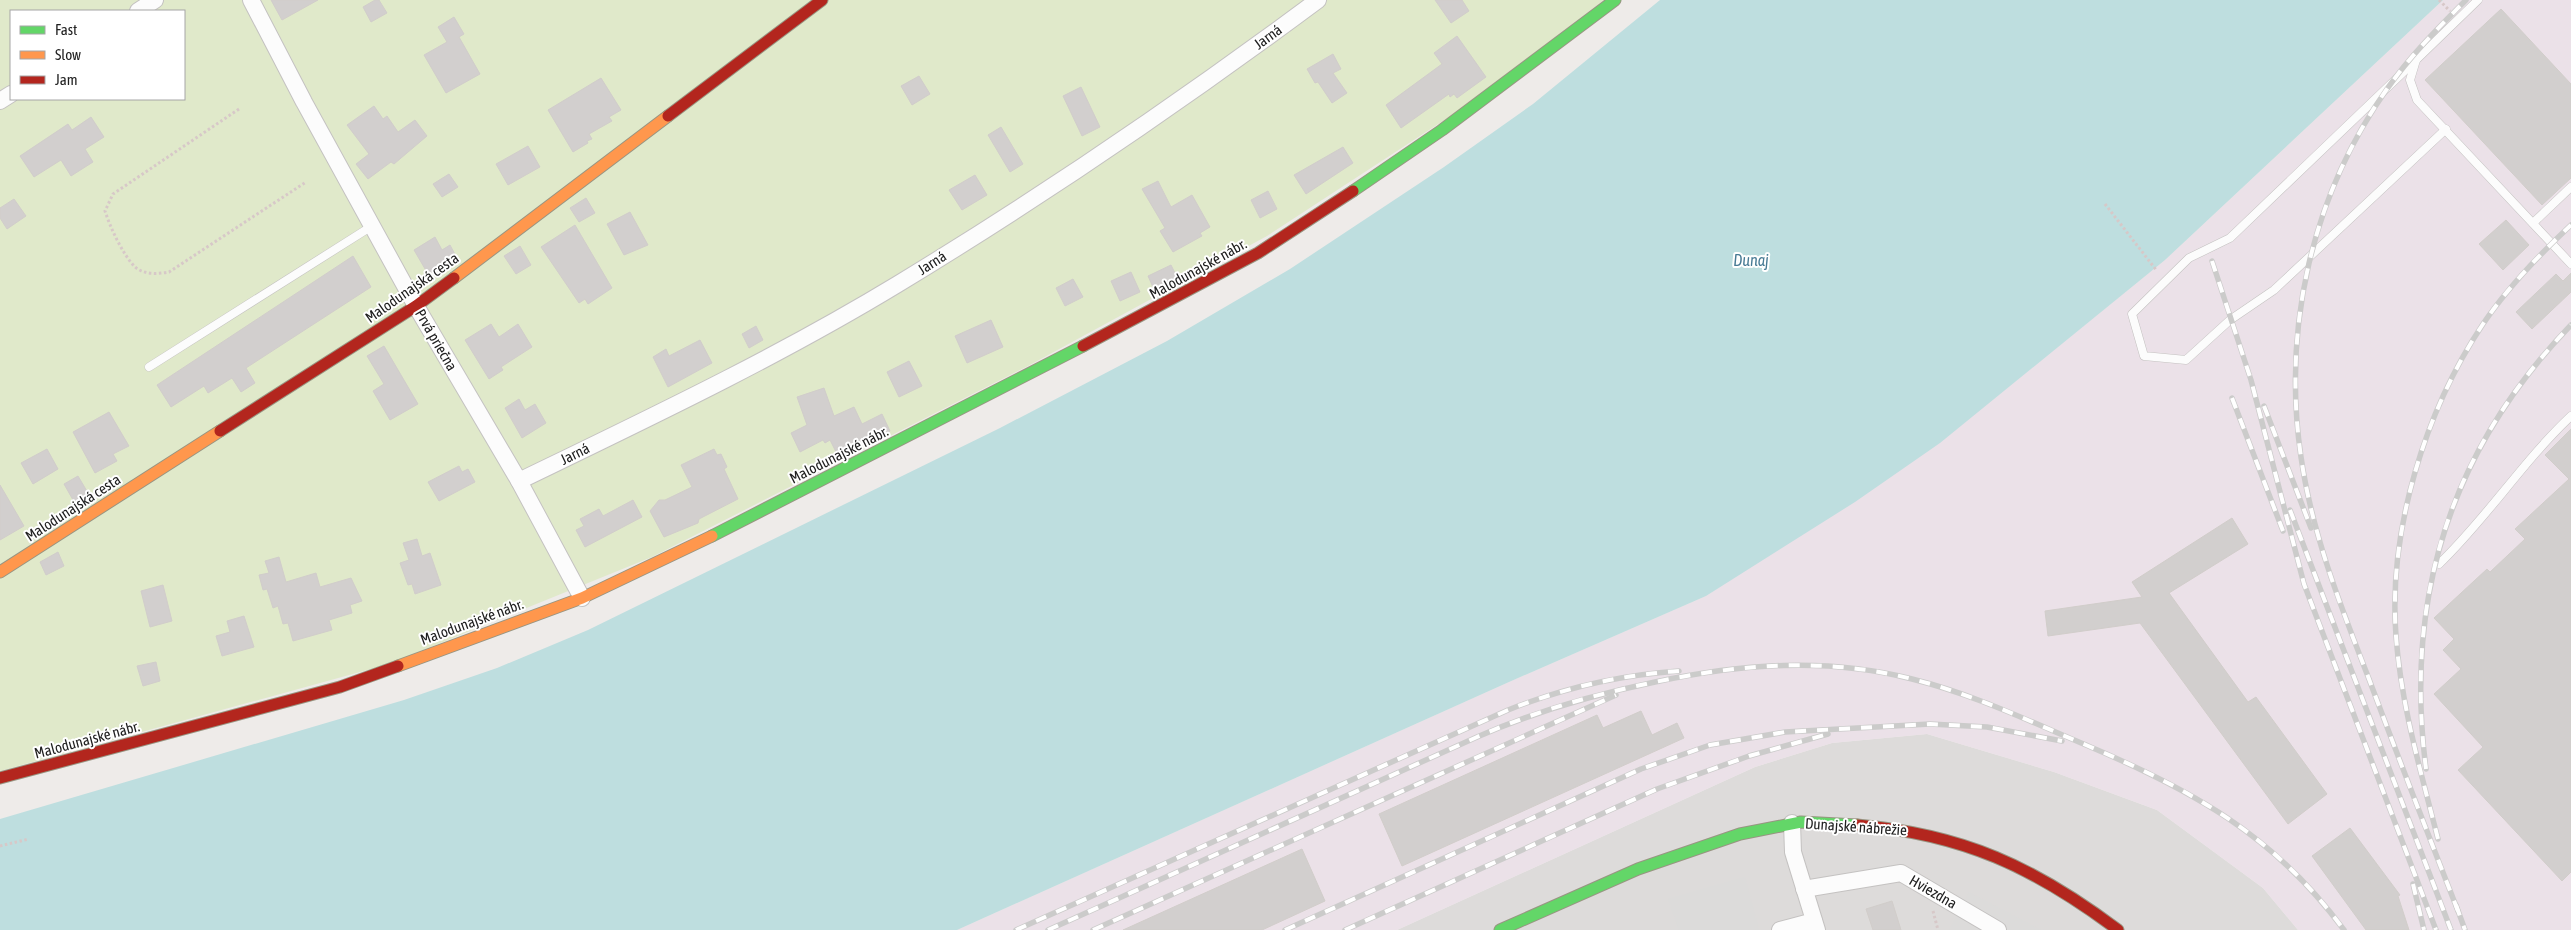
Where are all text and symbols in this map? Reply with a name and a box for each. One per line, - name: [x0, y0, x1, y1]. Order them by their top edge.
- legend: [10, 10, 185, 100]
- text: Fast: [55, 21, 77, 38]
- street label: Jarná: [1250, 21, 1285, 52]
- text: Slow: [55, 46, 81, 63]
- text: Jam: [55, 71, 78, 88]
- street label: Malodunajské nábr.: [1146, 235, 1250, 302]
- street label: Jarná: [914, 247, 949, 278]
- street label: Malodunajská cesta: [362, 249, 462, 326]
- water label: Dunaj: [1733, 251, 1769, 270]
- street label: Prvá priečna: [412, 306, 461, 374]
- street label: Malodunajské nábr.: [787, 422, 891, 487]
- street label: Jarná: [557, 439, 592, 468]
- street label: Malodunajská cesta: [22, 471, 123, 545]
- street label: Malodunajské nábr.: [418, 595, 526, 648]
- street label: Malodunajské nábr.: [32, 717, 142, 762]
- street label: Dunajské nábrežie: [1805, 814, 1908, 839]
- street label: Hviezdna: [1907, 871, 1960, 912]

